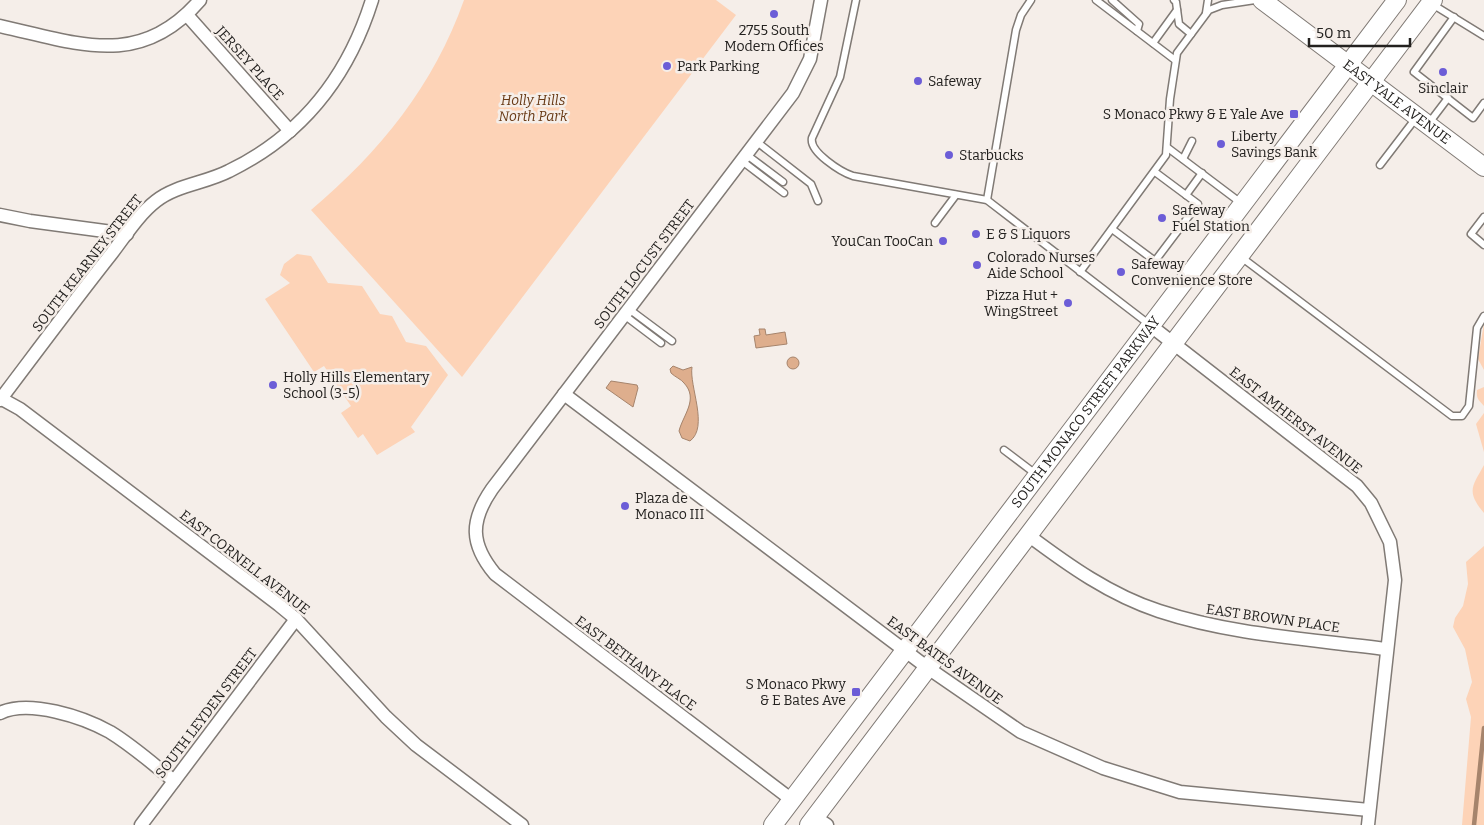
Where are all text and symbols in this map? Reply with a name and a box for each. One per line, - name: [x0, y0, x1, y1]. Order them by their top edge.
- marker: 2755 South Modern Offices: [768, 8, 780, 20]
- scale bar: [1309, 15, 1410, 47]
- street label: JERSEY PLACE: [211, 22, 287, 104]
- place label: 2755 South Modern Offices: [724, 22, 824, 55]
- text: 50 m: [1316, 24, 1352, 42]
- street label: EAST YALE AVENUE: [1340, 56, 1454, 148]
- place label: Park Parking: [677, 58, 760, 75]
- marker: Park Parking: [661, 60, 673, 72]
- marker: Sinclair: [1437, 66, 1449, 78]
- place label: Safeway: [928, 73, 982, 90]
- marker: Safeway: [912, 75, 924, 87]
- place label: Sinclair: [1418, 80, 1468, 97]
- park label: Holly Hills North Park: [499, 92, 568, 125]
- place label: S Monaco Pkwy & E Yale Ave: [1103, 106, 1284, 123]
- marker: S Monaco Pkwy & E Yale Ave: [1288, 108, 1300, 120]
- place label: Liberty Savings Bank: [1231, 128, 1317, 161]
- marker: Liberty Savings Bank: [1215, 138, 1227, 150]
- place label: Starbucks: [959, 147, 1024, 164]
- marker: Starbucks: [943, 149, 955, 161]
- street label: SOUTH KEARNEY STREET: [29, 191, 146, 335]
- street label: SOUTH LOCUST STREET: [590, 196, 698, 332]
- place label: Safeway Fuel Station: [1172, 202, 1250, 235]
- marker: Safeway Fuel Station: [1156, 212, 1168, 224]
- place label: E & S Liquors: [986, 226, 1070, 243]
- marker: E & S Liquors: [970, 228, 982, 240]
- place label: YouCan TooCan: [832, 233, 933, 250]
- marker: YouCan TooCan: [937, 235, 949, 247]
- place label: Colorado Nurses Aide School: [987, 249, 1095, 282]
- place label: Safeway Convenience Store: [1131, 256, 1253, 289]
- marker: Colorado Nurses Aide School: [971, 259, 983, 271]
- marker: Safeway Convenience Store: [1115, 266, 1127, 278]
- place label: Pizza Hut + WingStreet: [984, 287, 1058, 320]
- marker: Pizza Hut + WingStreet: [1062, 297, 1074, 309]
- street label: SOUTH MONACO STREET PARKWAY: [1008, 313, 1164, 511]
- street label: EAST AMHERST AVENUE: [1226, 363, 1365, 477]
- place label: Holly Hills Elementary School (3-5): [283, 369, 430, 402]
- marker: Holly Hills Elementary School (3-5): [267, 379, 279, 391]
- place label: Plaza de Monaco III: [635, 490, 704, 523]
- marker: Plaza de Monaco III: [619, 500, 631, 512]
- street label: EAST CORNELL AVENUE: [176, 506, 313, 618]
- street label: EAST BROWN PLACE: [1205, 601, 1341, 636]
- street label: EAST BETHANY PLACE: [572, 612, 700, 714]
- street label: EAST BATES AVENUE: [884, 613, 1006, 708]
- street label: SOUTH LEYDEN STREET: [152, 645, 261, 782]
- place label: S Monaco Pkwy & E Bates Ave: [745, 676, 847, 709]
- marker: S Monaco Pkwy & E Bates Ave: [850, 686, 862, 698]

